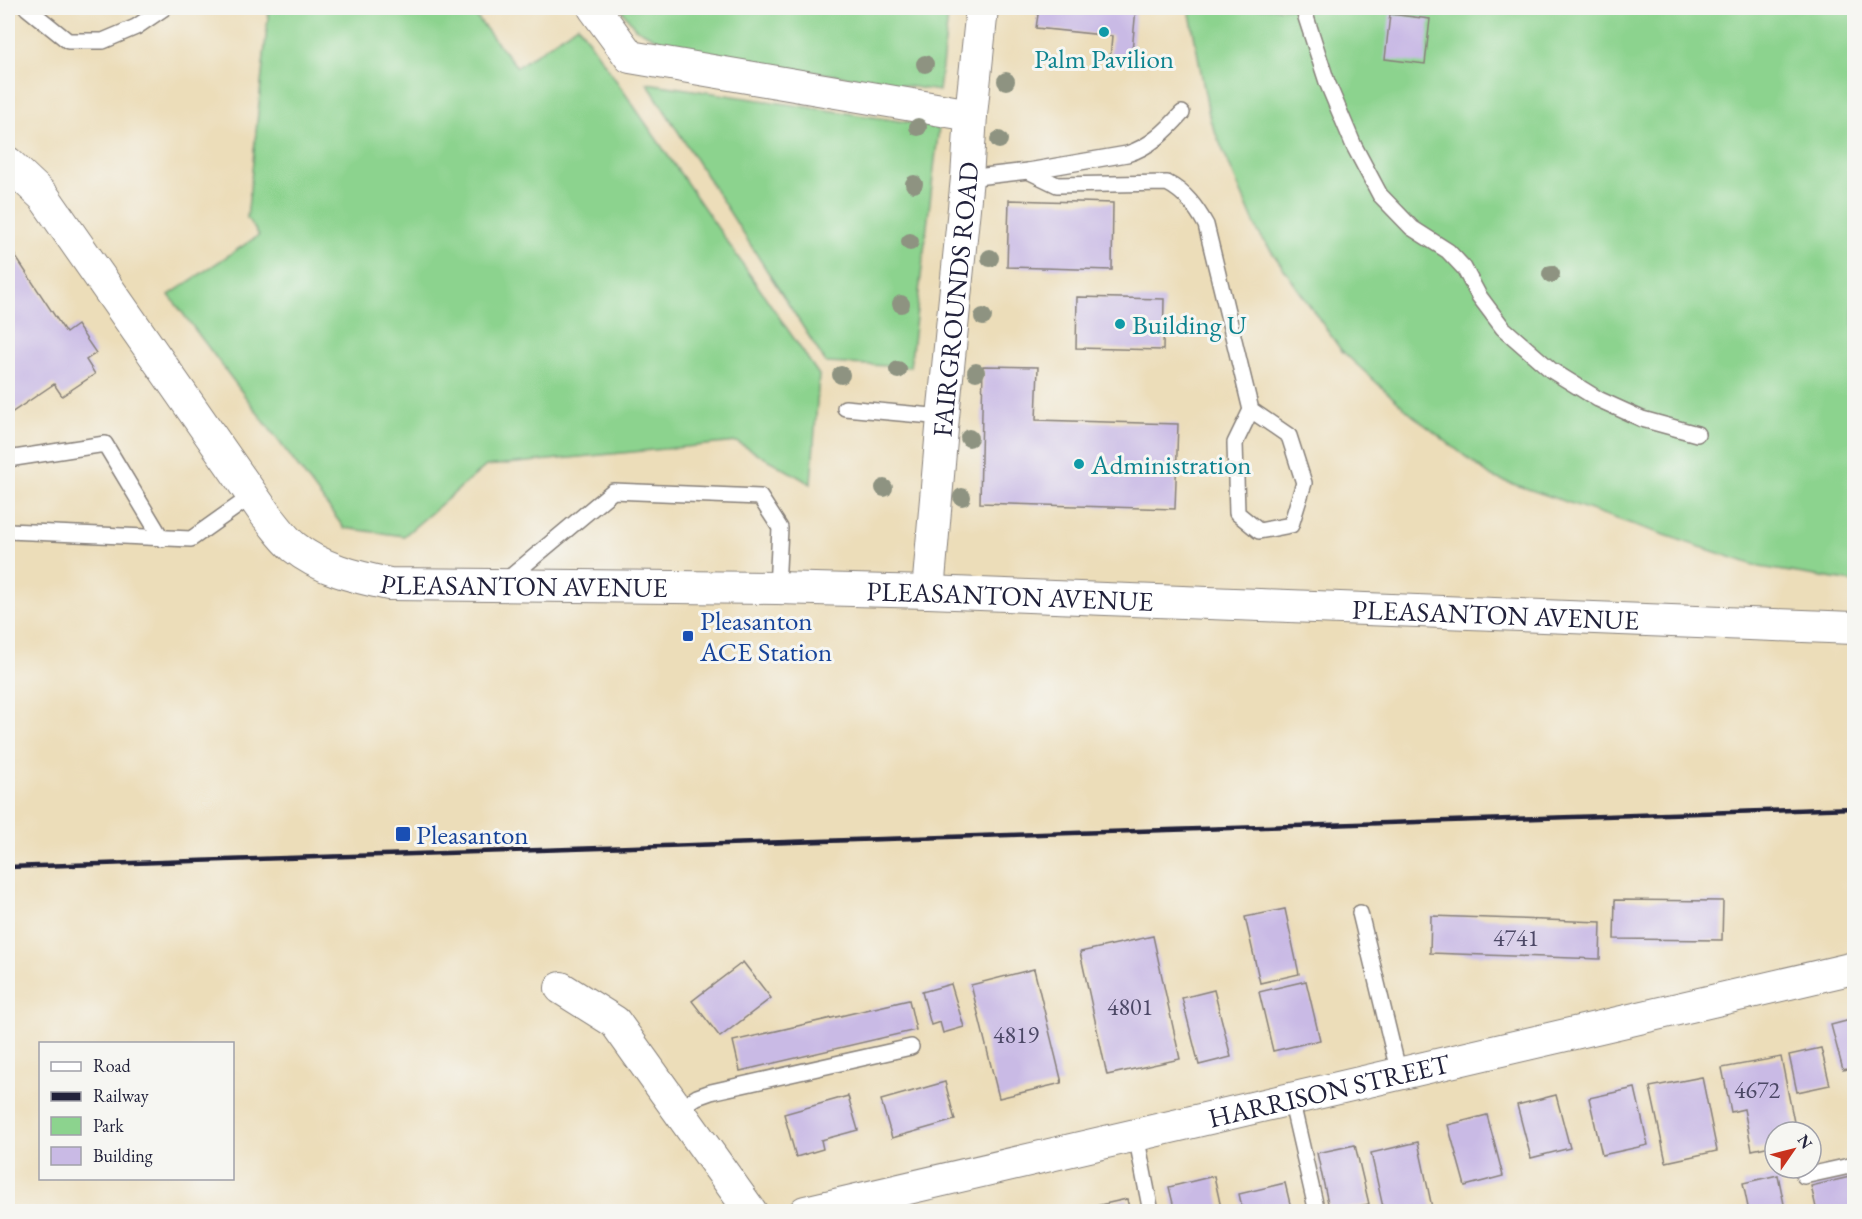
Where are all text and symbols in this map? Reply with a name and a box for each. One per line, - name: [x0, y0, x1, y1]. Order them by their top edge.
- marker: Palm Pavilion: [1097, 25, 1111, 39]
- place label: Palm Pavilion: [1034, 41, 1174, 76]
- street label: FAIRGROUNDS ROAD: [924, 161, 985, 438]
- place label: Building U: [1132, 307, 1247, 342]
- marker: Building U: [1113, 317, 1127, 331]
- place label: Administration: [1090, 447, 1252, 482]
- marker: Administration: [1072, 457, 1086, 471]
- street label: PLEASANTON AVENUE: [377, 565, 668, 604]
- street label: PLEASANTON AVENUE: [866, 573, 1154, 618]
- street label: PLEASANTON AVENUE: [1352, 591, 1640, 637]
- place label: Pleasanton ACE Station: [699, 603, 832, 669]
- marker: Pleasanton ACE Station: [681, 629, 695, 643]
- place label: Pleasanton: [416, 817, 529, 852]
- marker: Pleasanton: [394, 825, 412, 843]
- house number: 4741: [1493, 922, 1539, 953]
- house number: 4801: [1107, 991, 1153, 1022]
- house number: 4819: [993, 1019, 1040, 1050]
- legend: [39, 1042, 234, 1180]
- street label: HARRISON STREET: [1205, 1045, 1454, 1135]
- text: Road: [93, 1054, 132, 1077]
- house number: 4672: [1734, 1074, 1781, 1105]
- text: Railway: [93, 1084, 149, 1107]
- text: Park: [93, 1114, 124, 1137]
- north arrow: [1763, 1120, 1823, 1180]
- text: N: [1793, 1130, 1817, 1153]
- text: Building: [93, 1144, 153, 1167]

